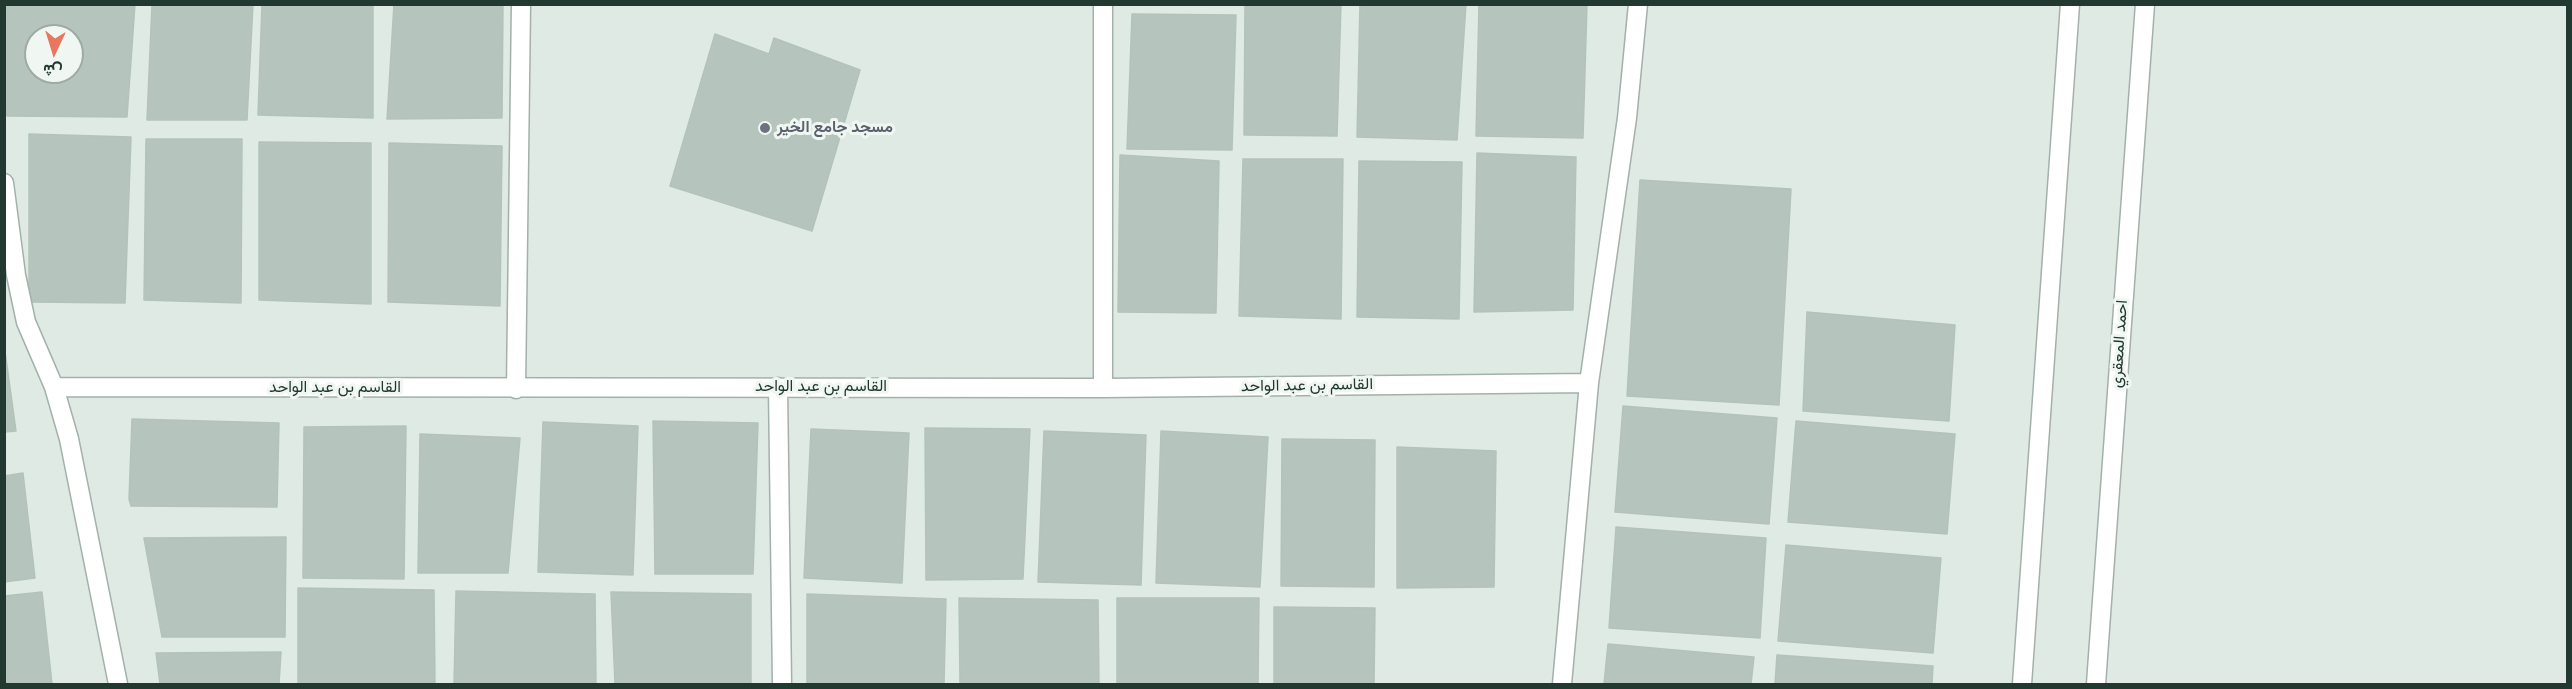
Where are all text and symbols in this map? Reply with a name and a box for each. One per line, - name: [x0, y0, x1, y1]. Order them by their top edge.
- north arrow: [24, 24, 84, 84]
- text: ش: [43, 60, 63, 81]
- place label: مسجد جامع الخير: [777, 118, 893, 138]
- marker: مسجد جامع الخير: [758, 121, 772, 135]
- street label: احمد المعقري: [2107, 299, 2133, 389]
- street label: القاسم بن عبد الواحد: [1241, 375, 1373, 397]
- street label: القاسم بن عبد الواحد: [755, 377, 887, 397]
- street label: القاسم بن عبد الواحد: [269, 378, 401, 398]

